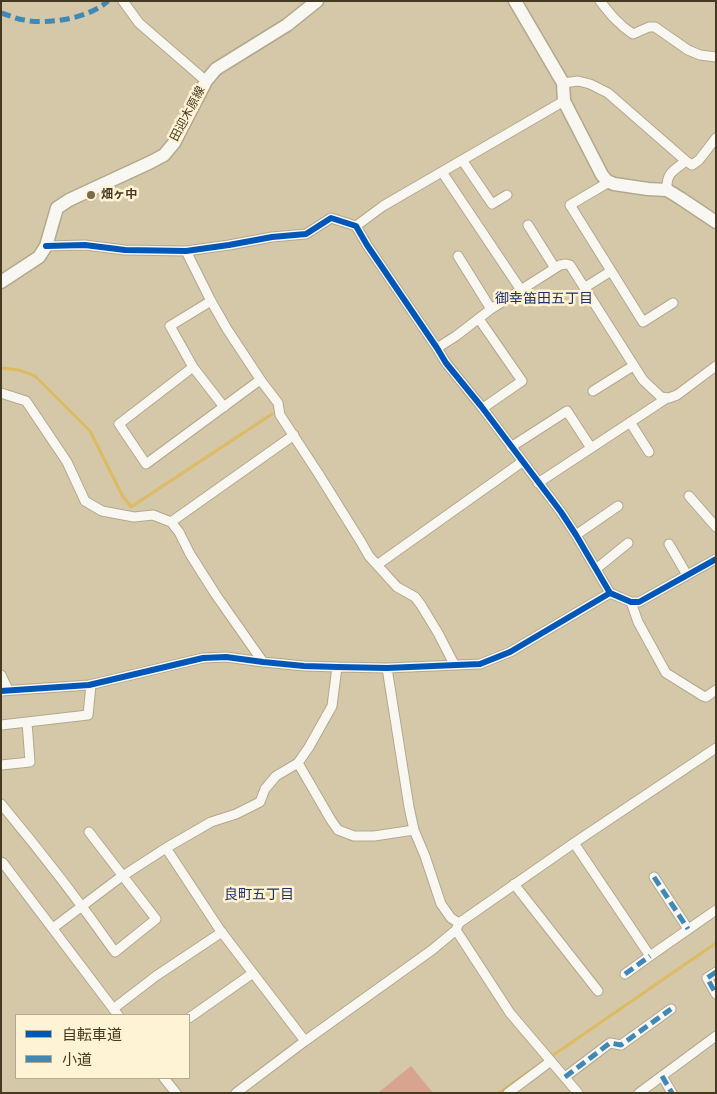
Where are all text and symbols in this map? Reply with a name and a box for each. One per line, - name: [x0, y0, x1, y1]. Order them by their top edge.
- street label: 田迎木原線: [168, 84, 208, 144]
- place label: 畑ヶ中: [101, 188, 137, 202]
- marker: 畑ヶ中: [85, 189, 97, 201]
- district label: 御幸笛田五丁目: [495, 291, 593, 307]
- district label: 良町五丁目: [224, 887, 294, 903]
- legend: [15, 1014, 190, 1079]
- text: 自転車道: [62, 1024, 122, 1045]
- text: 小道: [62, 1049, 92, 1070]

